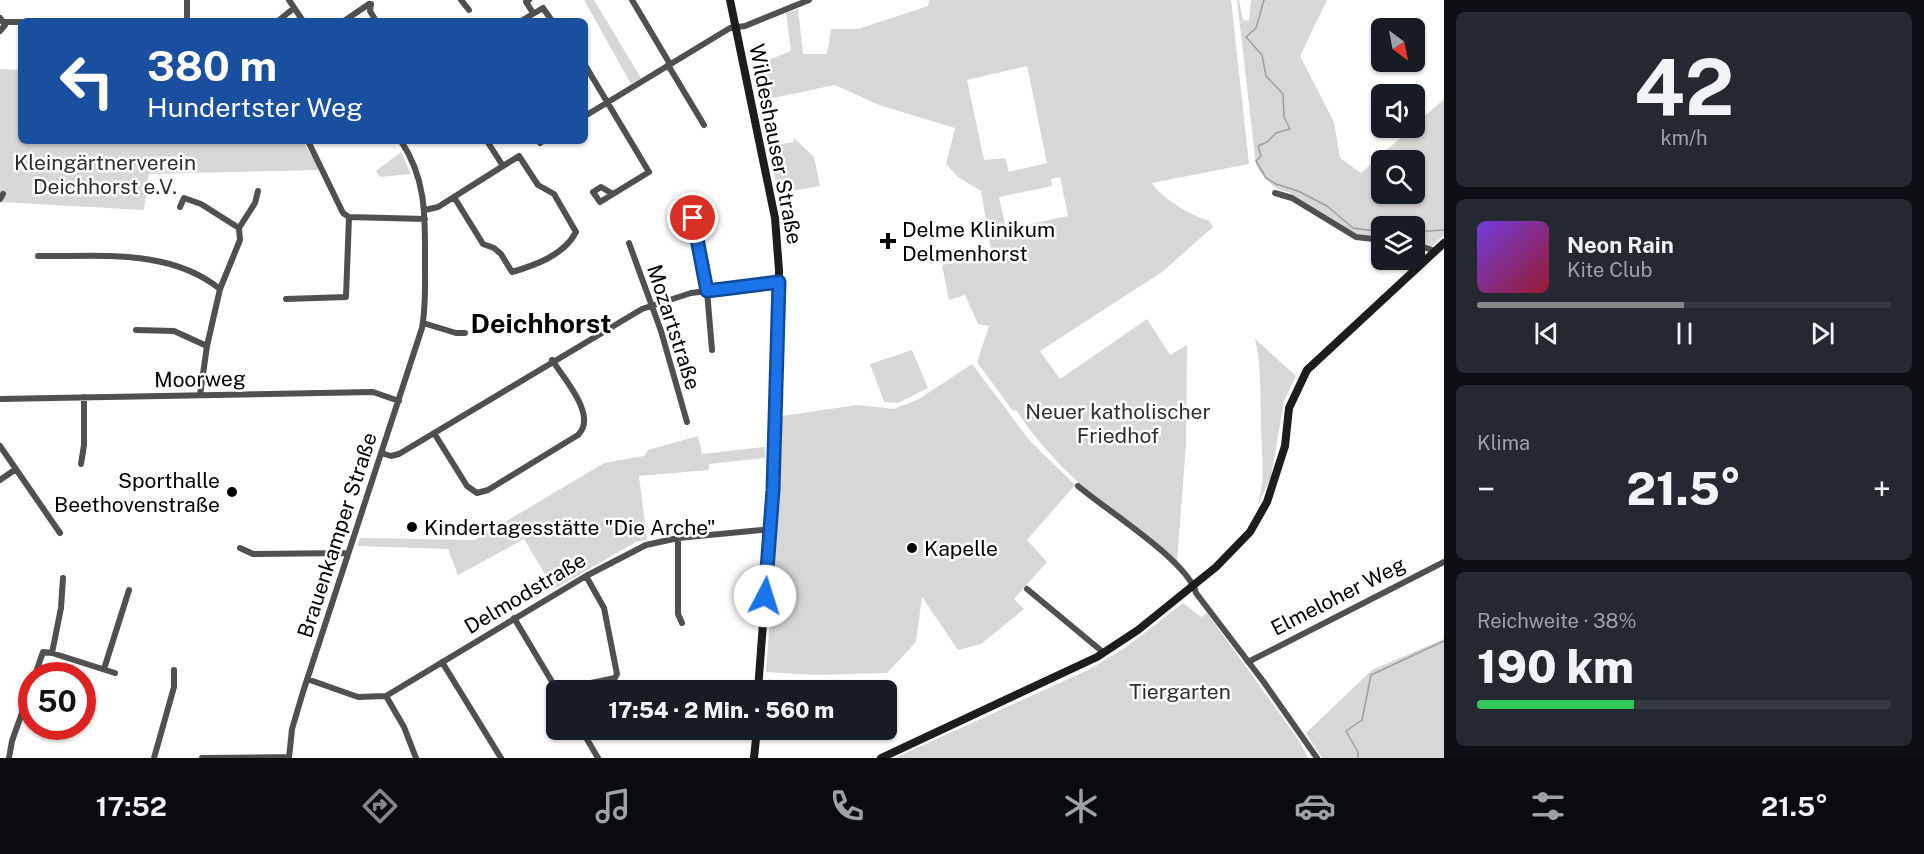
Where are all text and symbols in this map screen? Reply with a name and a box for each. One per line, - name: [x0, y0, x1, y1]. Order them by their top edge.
- north arrow: [1371, 18, 1425, 72]
- map controls: [1371, 18, 1425, 270]
- text: 380 m: [147, 41, 277, 90]
- text: 42: [1634, 41, 1734, 133]
- icon: left: [48, 42, 126, 120]
- street label: Wildeshauser Straße: [744, 42, 808, 246]
- button: sound: [1371, 84, 1425, 138]
- text: Hundertster Weg: [147, 91, 363, 123]
- text: km/h: [1660, 126, 1708, 150]
- park label: Kleingärtnerverein Deichhorst e.V.: [14, 150, 196, 199]
- button: search: [1371, 150, 1425, 204]
- pin: [667, 192, 718, 243]
- icon: arrive: [676, 201, 709, 234]
- button: layers: [1371, 216, 1425, 270]
- place label: Delme Klinikum Delmenhorst: [902, 217, 1055, 266]
- marker: Delme Klinikum Delmenhorst: [879, 232, 897, 250]
- text: Neon Rain: [1567, 232, 1674, 258]
- text: Kite Club: [1567, 258, 1652, 282]
- street label: Mozartstraße: [642, 261, 706, 393]
- district label: Deichhorst: [471, 307, 611, 339]
- icon: previous: [1530, 317, 1563, 350]
- icon: pause: [1668, 317, 1701, 350]
- icon: next: [1806, 317, 1839, 350]
- street label: Moorweg: [154, 366, 246, 392]
- park label: Neuer katholischer Friedhof: [1025, 399, 1211, 448]
- street label: Brauenkamper Straße: [292, 429, 382, 641]
- text: Klima: [1477, 431, 1530, 455]
- text: 21.5°: [1627, 462, 1741, 515]
- place label: Sporthalle Beethovenstraße: [54, 468, 220, 517]
- text: −: [1477, 470, 1495, 508]
- text: +: [1873, 470, 1891, 508]
- marker: Sporthalle Beethovenstraße: [225, 485, 239, 499]
- place label: Kindertagesstätte "Die Arche": [424, 515, 716, 540]
- marker: Kindertagesstätte "Die Arche": [405, 520, 419, 534]
- place label: Kapelle: [924, 536, 998, 561]
- marker: Kapelle: [905, 541, 919, 555]
- street label: Delmodstraße: [460, 547, 590, 639]
- street label: Elmeloher Weg: [1267, 551, 1409, 641]
- position arrow: [733, 564, 797, 628]
- text: Reichweite · 38%: [1477, 609, 1636, 633]
- text: 190 km: [1477, 640, 1634, 693]
- speed limit sign: 50: [18, 662, 96, 740]
- park label: Tiergarten: [1129, 679, 1231, 704]
- text: 17:54 · 2 Min. · 560 m: [609, 697, 834, 723]
- icon: directions: [359, 785, 401, 827]
- icon: music: [592, 785, 634, 827]
- icon: phone: [826, 785, 868, 827]
- icon: climate: [1060, 785, 1102, 827]
- icon: car: [1294, 785, 1336, 827]
- icon: filters: [1527, 785, 1569, 827]
- text: 17:52: [96, 790, 167, 822]
- text: 21.5°: [1761, 790, 1828, 822]

